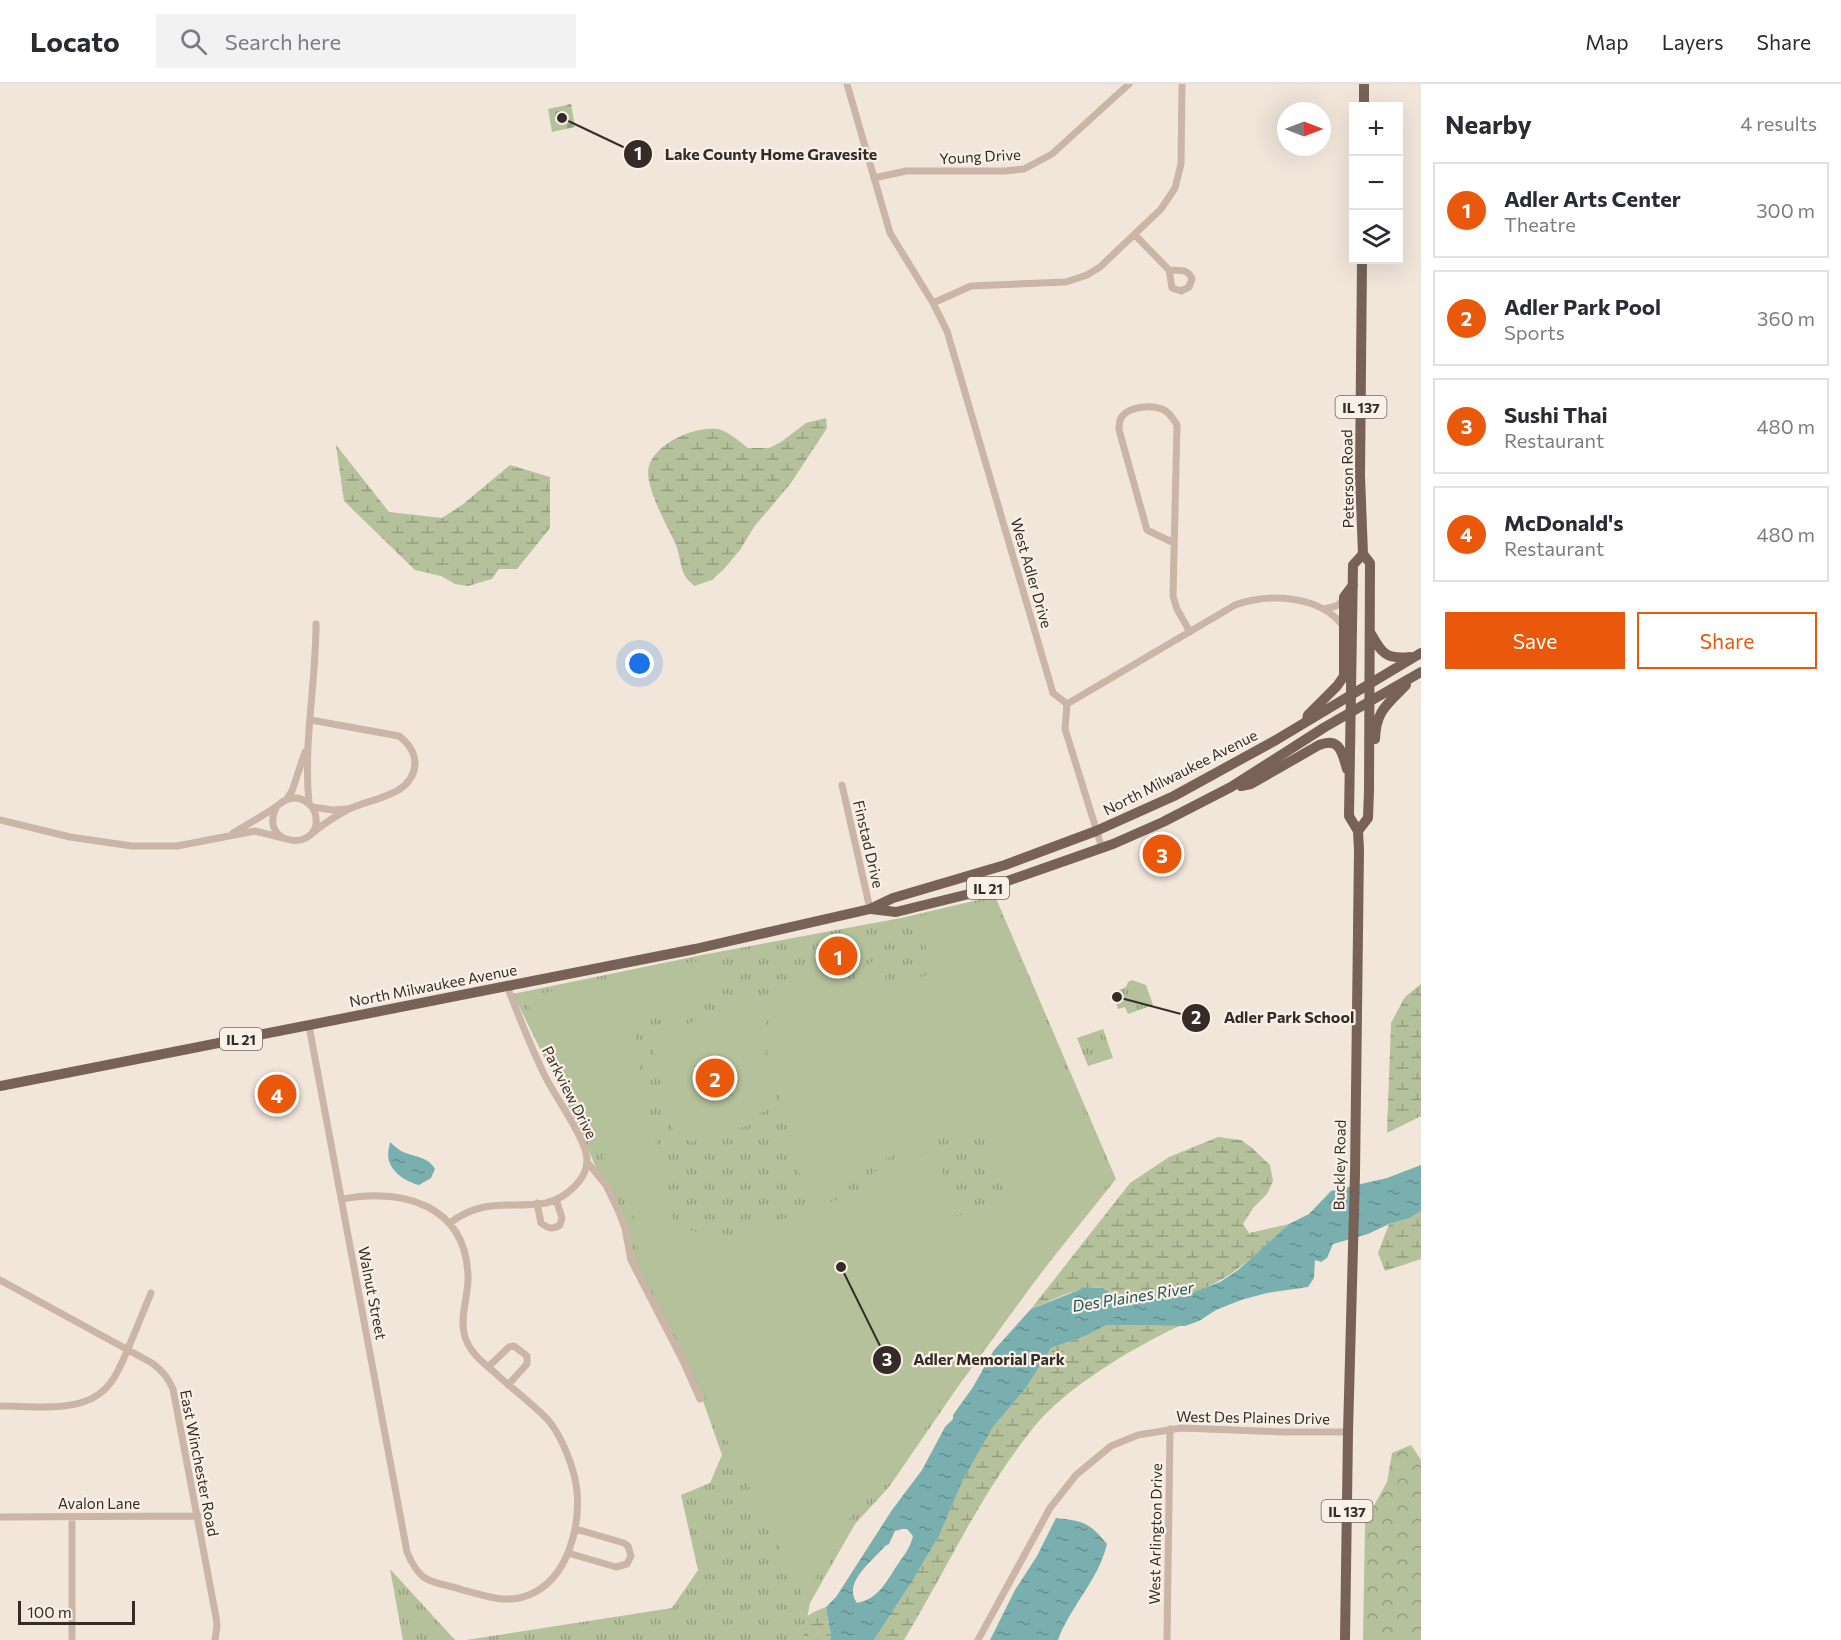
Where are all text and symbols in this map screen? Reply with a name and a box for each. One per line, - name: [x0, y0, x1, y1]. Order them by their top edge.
- search box: [156, 14, 576, 68]
- text: Locato: [30, 24, 120, 58]
- icon: search: [177, 25, 210, 58]
- text: Search here: [225, 28, 341, 55]
- text: Map: [1585, 29, 1629, 54]
- text: Layers: [1662, 29, 1724, 54]
- text: Share: [1757, 29, 1811, 54]
- north arrow: [1277, 102, 1331, 156]
- map controls: [1349, 102, 1403, 264]
- button: +: [1349, 102, 1403, 156]
- text: Nearby: [1445, 108, 1532, 139]
- text: 4 results: [1740, 111, 1817, 135]
- callout: Lake County Home Gravesite: [623, 137, 889, 171]
- text: 1: [634, 142, 642, 164]
- text: Lake County Home Gravesite: [665, 144, 877, 163]
- street label: Young Drive: [939, 145, 1021, 167]
- button: −: [1349, 156, 1403, 210]
- text: Adler Arts Center: [1504, 185, 1681, 212]
- text: 1: [1462, 198, 1471, 222]
- text: 300 m: [1756, 198, 1815, 222]
- button: layers: [1349, 210, 1403, 264]
- text: Theatre: [1504, 212, 1576, 236]
- text: Adler Park Pool: [1504, 293, 1661, 320]
- text: 2: [1461, 306, 1472, 330]
- text: 360 m: [1757, 306, 1815, 330]
- text: Sports: [1504, 320, 1565, 344]
- road number: IL 137: [1336, 396, 1386, 418]
- text: Sushi Thai: [1504, 401, 1608, 428]
- text: 3: [1461, 414, 1472, 438]
- text: 480 m: [1757, 414, 1815, 438]
- text: Restaurant: [1504, 428, 1604, 452]
- street label: Peterson Road: [1337, 429, 1357, 529]
- text: McDonald's: [1504, 509, 1623, 536]
- street label: West Adler Drive: [1008, 516, 1056, 630]
- text: 4: [1460, 522, 1473, 546]
- text: 480 m: [1757, 522, 1815, 546]
- text: Restaurant: [1504, 536, 1604, 560]
- button: Save: [1445, 612, 1625, 669]
- button: Share: [1637, 612, 1817, 669]
- your location: [625, 649, 654, 678]
- street label: North Milwaukee Avenue: [1100, 725, 1260, 819]
- street label: Finstad Drive: [850, 798, 888, 890]
- pin: 3: [1142, 832, 1182, 876]
- road number: IL 21: [967, 877, 1009, 899]
- pin: 1: [818, 934, 858, 978]
- street label: North Milwaukee Avenue: [348, 960, 518, 1010]
- callout: Adler Park School: [1181, 1001, 1366, 1035]
- text: 2: [1191, 1006, 1201, 1028]
- text: Adler Park School: [1224, 1007, 1354, 1026]
- road number: IL 21: [220, 1028, 262, 1050]
- street label: Parkview Drive: [539, 1043, 601, 1141]
- pin: 2: [696, 1056, 734, 1100]
- pin: 4: [258, 1072, 296, 1116]
- street label: Buckley Road: [1329, 1119, 1349, 1211]
- street label: Walnut Street: [355, 1245, 391, 1341]
- water label: Des Plaines River: [1071, 1277, 1196, 1315]
- callout: Adler Memorial Park: [872, 1343, 1077, 1377]
- text: 3: [882, 1348, 892, 1370]
- text: Adler Memorial Park: [913, 1349, 1066, 1368]
- street label: East Winchester Road: [177, 1388, 223, 1538]
- street label: West Des Plaines Drive: [1176, 1407, 1330, 1427]
- street label: West Arlington Drive: [1145, 1463, 1165, 1605]
- street label: Avalon Lane: [58, 1494, 140, 1512]
- road number: IL 137: [1322, 1500, 1372, 1522]
- scale bar: [18, 1598, 135, 1626]
- text: 100 m: [27, 1602, 72, 1621]

